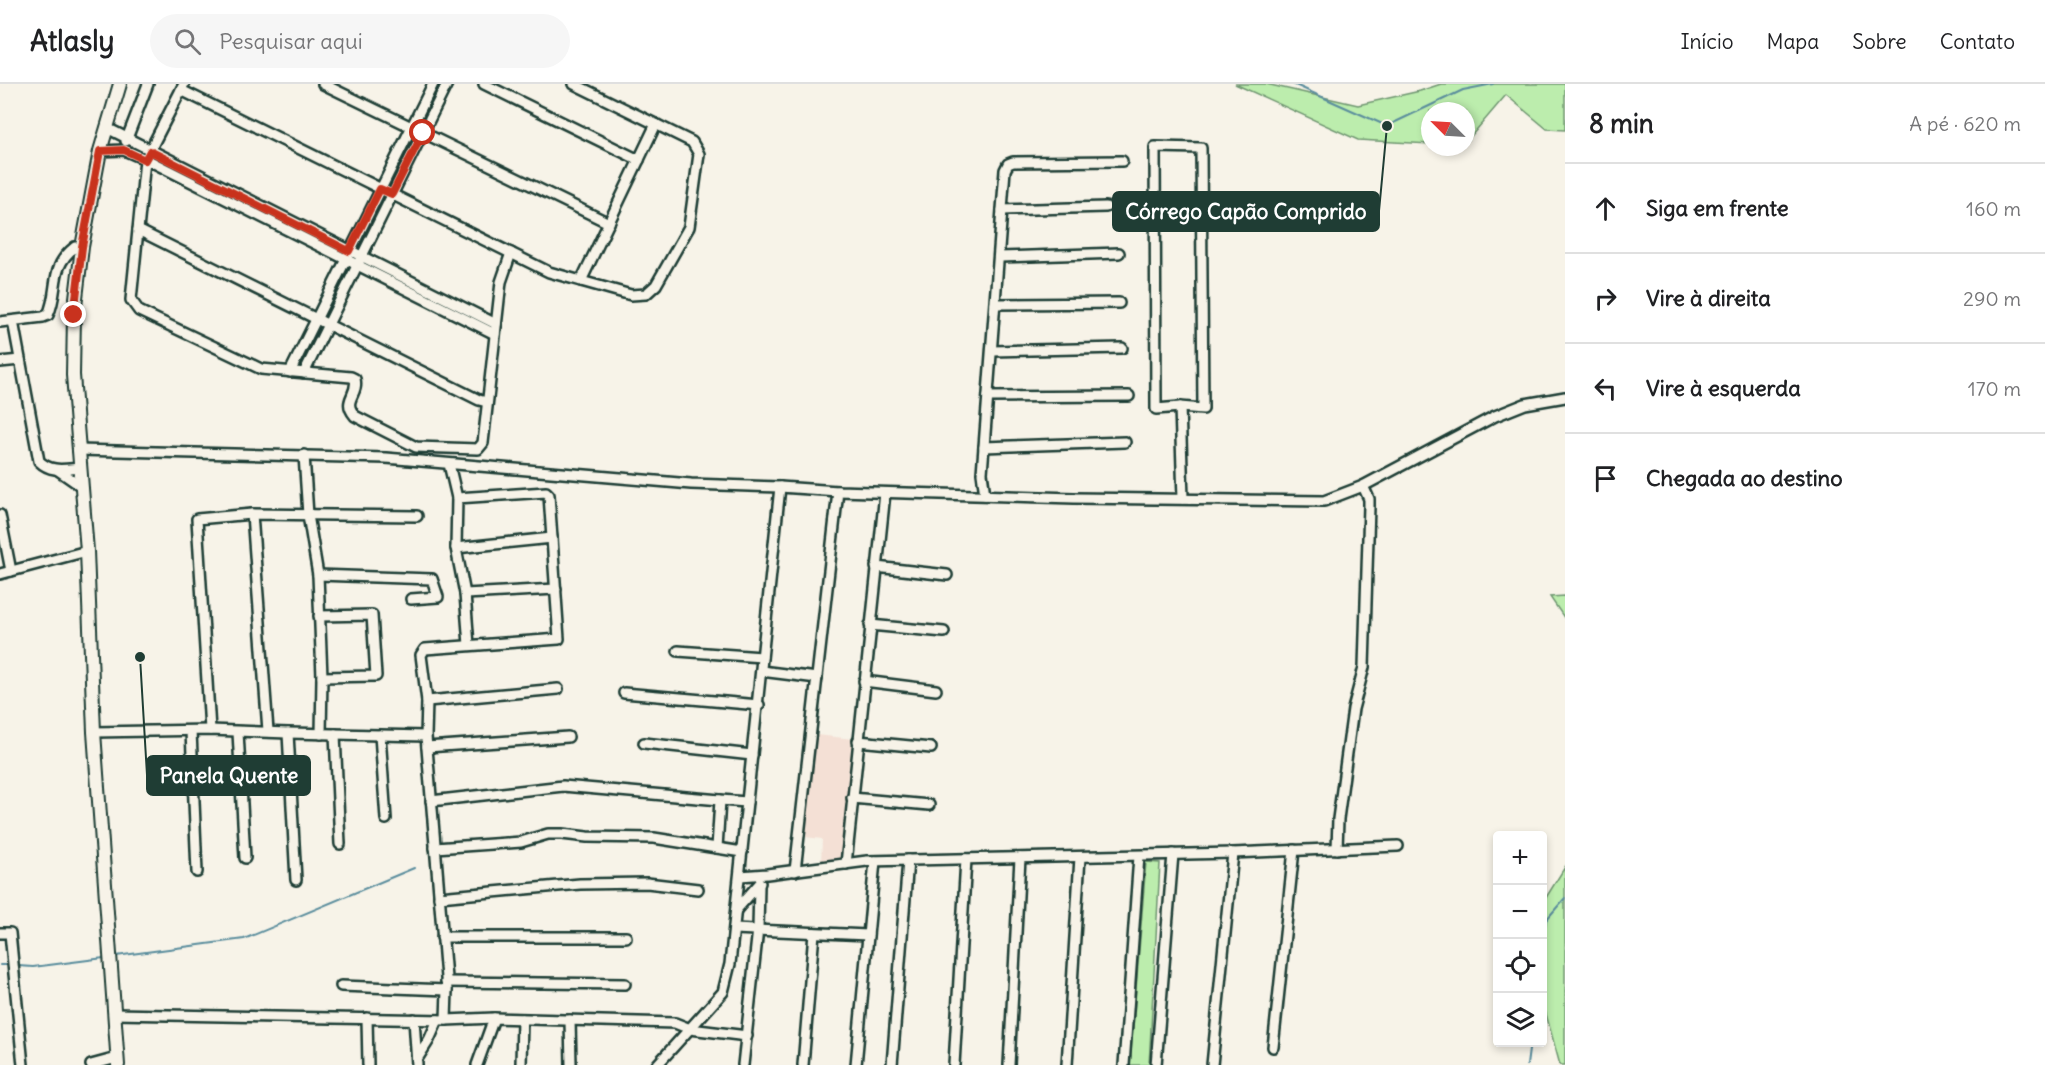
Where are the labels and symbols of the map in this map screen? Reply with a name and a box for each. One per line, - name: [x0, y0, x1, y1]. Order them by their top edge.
- north arrow: [1421, 102, 1475, 156]
- route start: [409, 119, 435, 145]
- callout: Córrego Capão Comprido: [1113, 192, 1379, 231]
- text: Córrego Capão Comprido: [1125, 198, 1367, 225]
- route end: [60, 301, 86, 327]
- callout: Panela Quente: [147, 756, 310, 795]
- text: Panela Quente: [160, 762, 298, 789]

